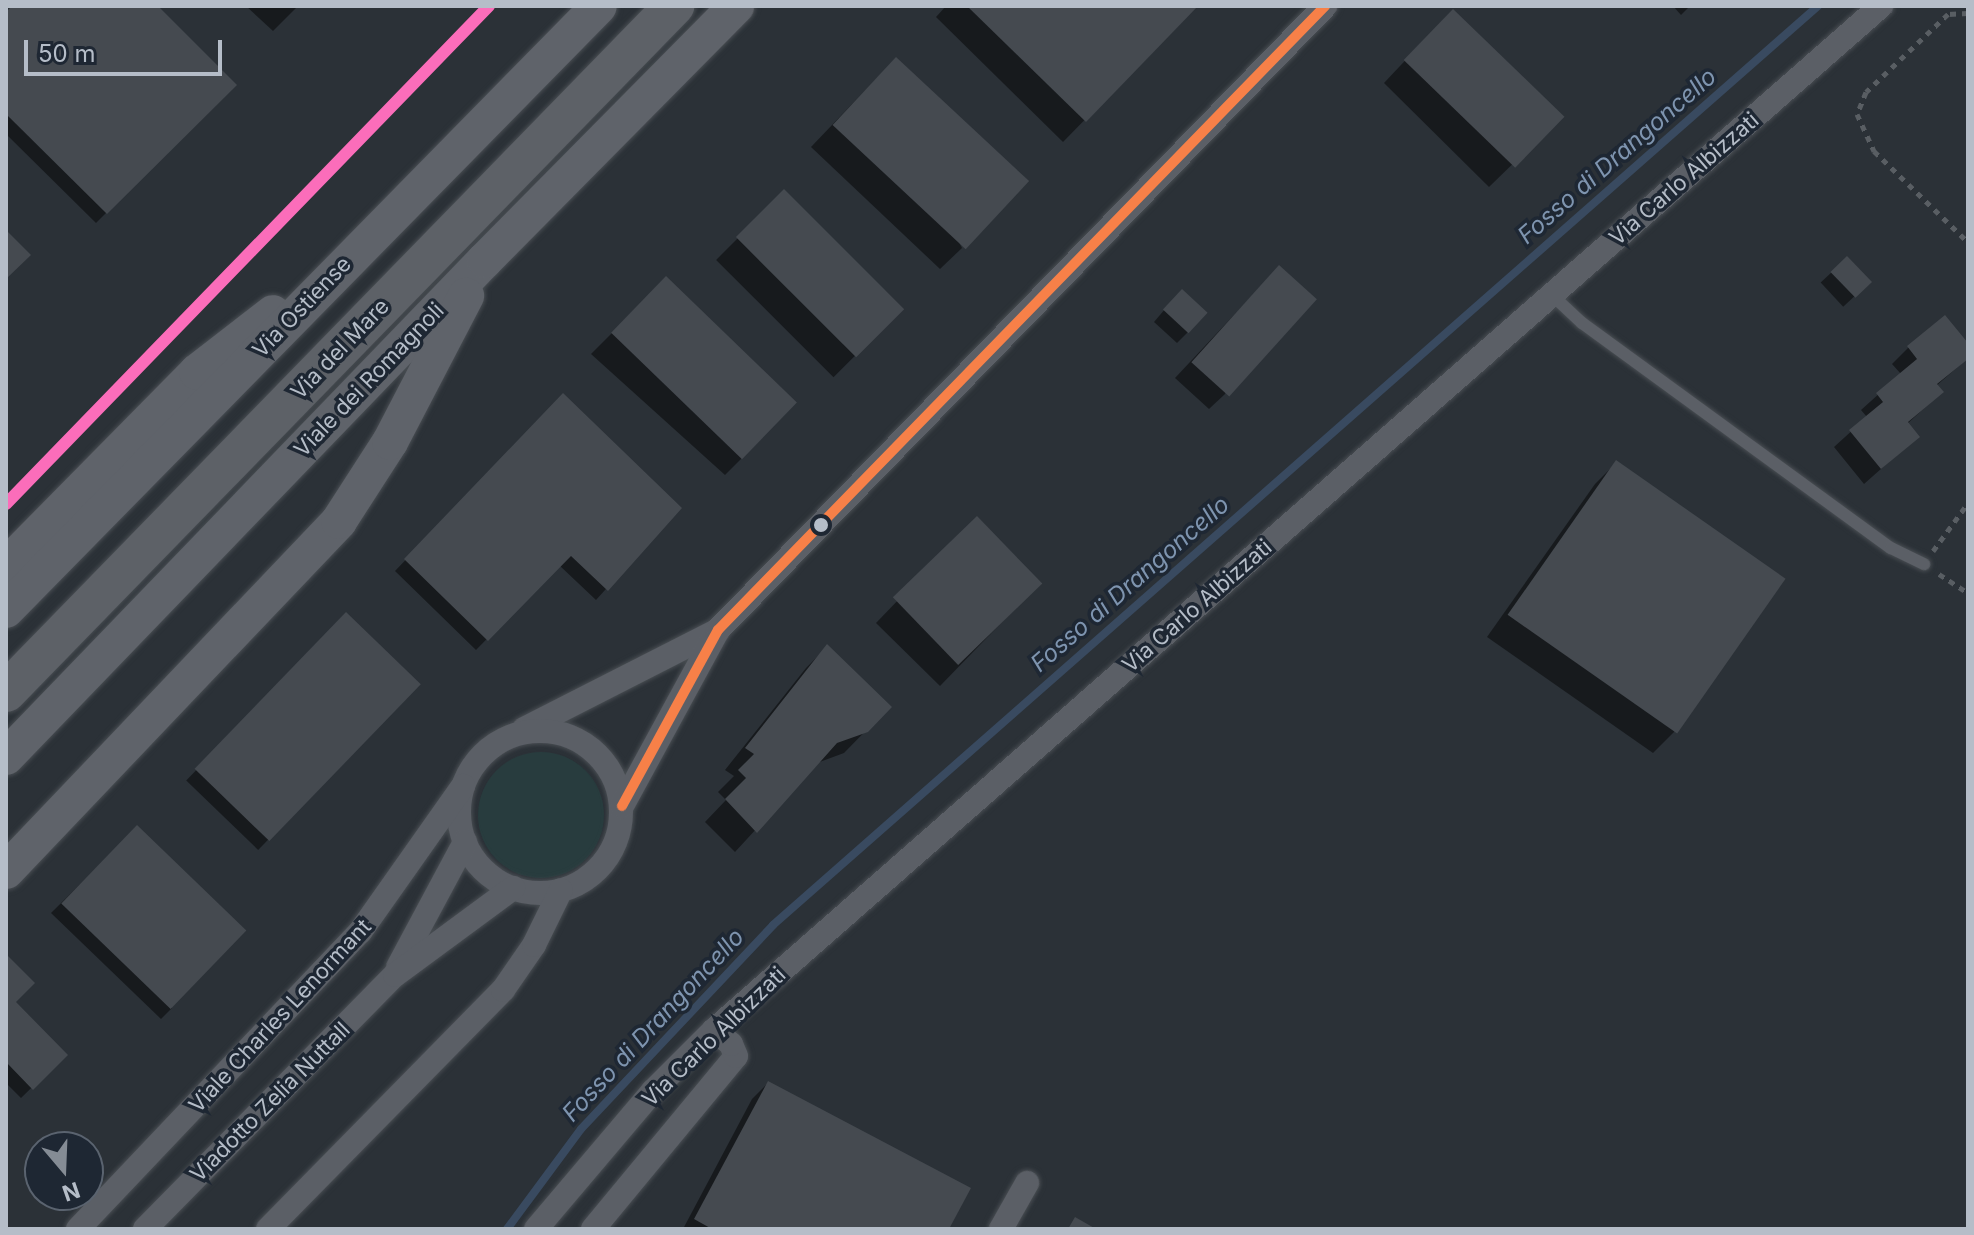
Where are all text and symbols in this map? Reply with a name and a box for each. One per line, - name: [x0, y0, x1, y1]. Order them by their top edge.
- scale bar: [28, 24, 226, 74]
- text: 50 m: [38, 39, 96, 68]
- water label: Fosso di Drangoncello: [1512, 62, 1722, 250]
- street label: Via Carlo Albizzati: [1604, 107, 1764, 251]
- street label: Via Ostiense: [247, 251, 357, 363]
- street label: Via del Mare: [285, 293, 395, 405]
- street label: Viale dei Romagnoli: [289, 297, 449, 463]
- water label: Fosso di Drangoncello: [1025, 490, 1235, 678]
- unlabelled marker: [813, 517, 829, 533]
- street label: Via Carlo Albizzati: [1117, 534, 1277, 678]
- street label: Viale Charles Lenormant: [183, 914, 377, 1118]
- water label: Fosso di Drangoncello: [556, 923, 750, 1127]
- street label: Via Carlo Albizzati: [637, 962, 791, 1112]
- street label: Viadotto Zelia Nuttall: [185, 1017, 355, 1187]
- north arrow: [24, 1131, 104, 1211]
- text: N: [59, 1177, 83, 1207]

